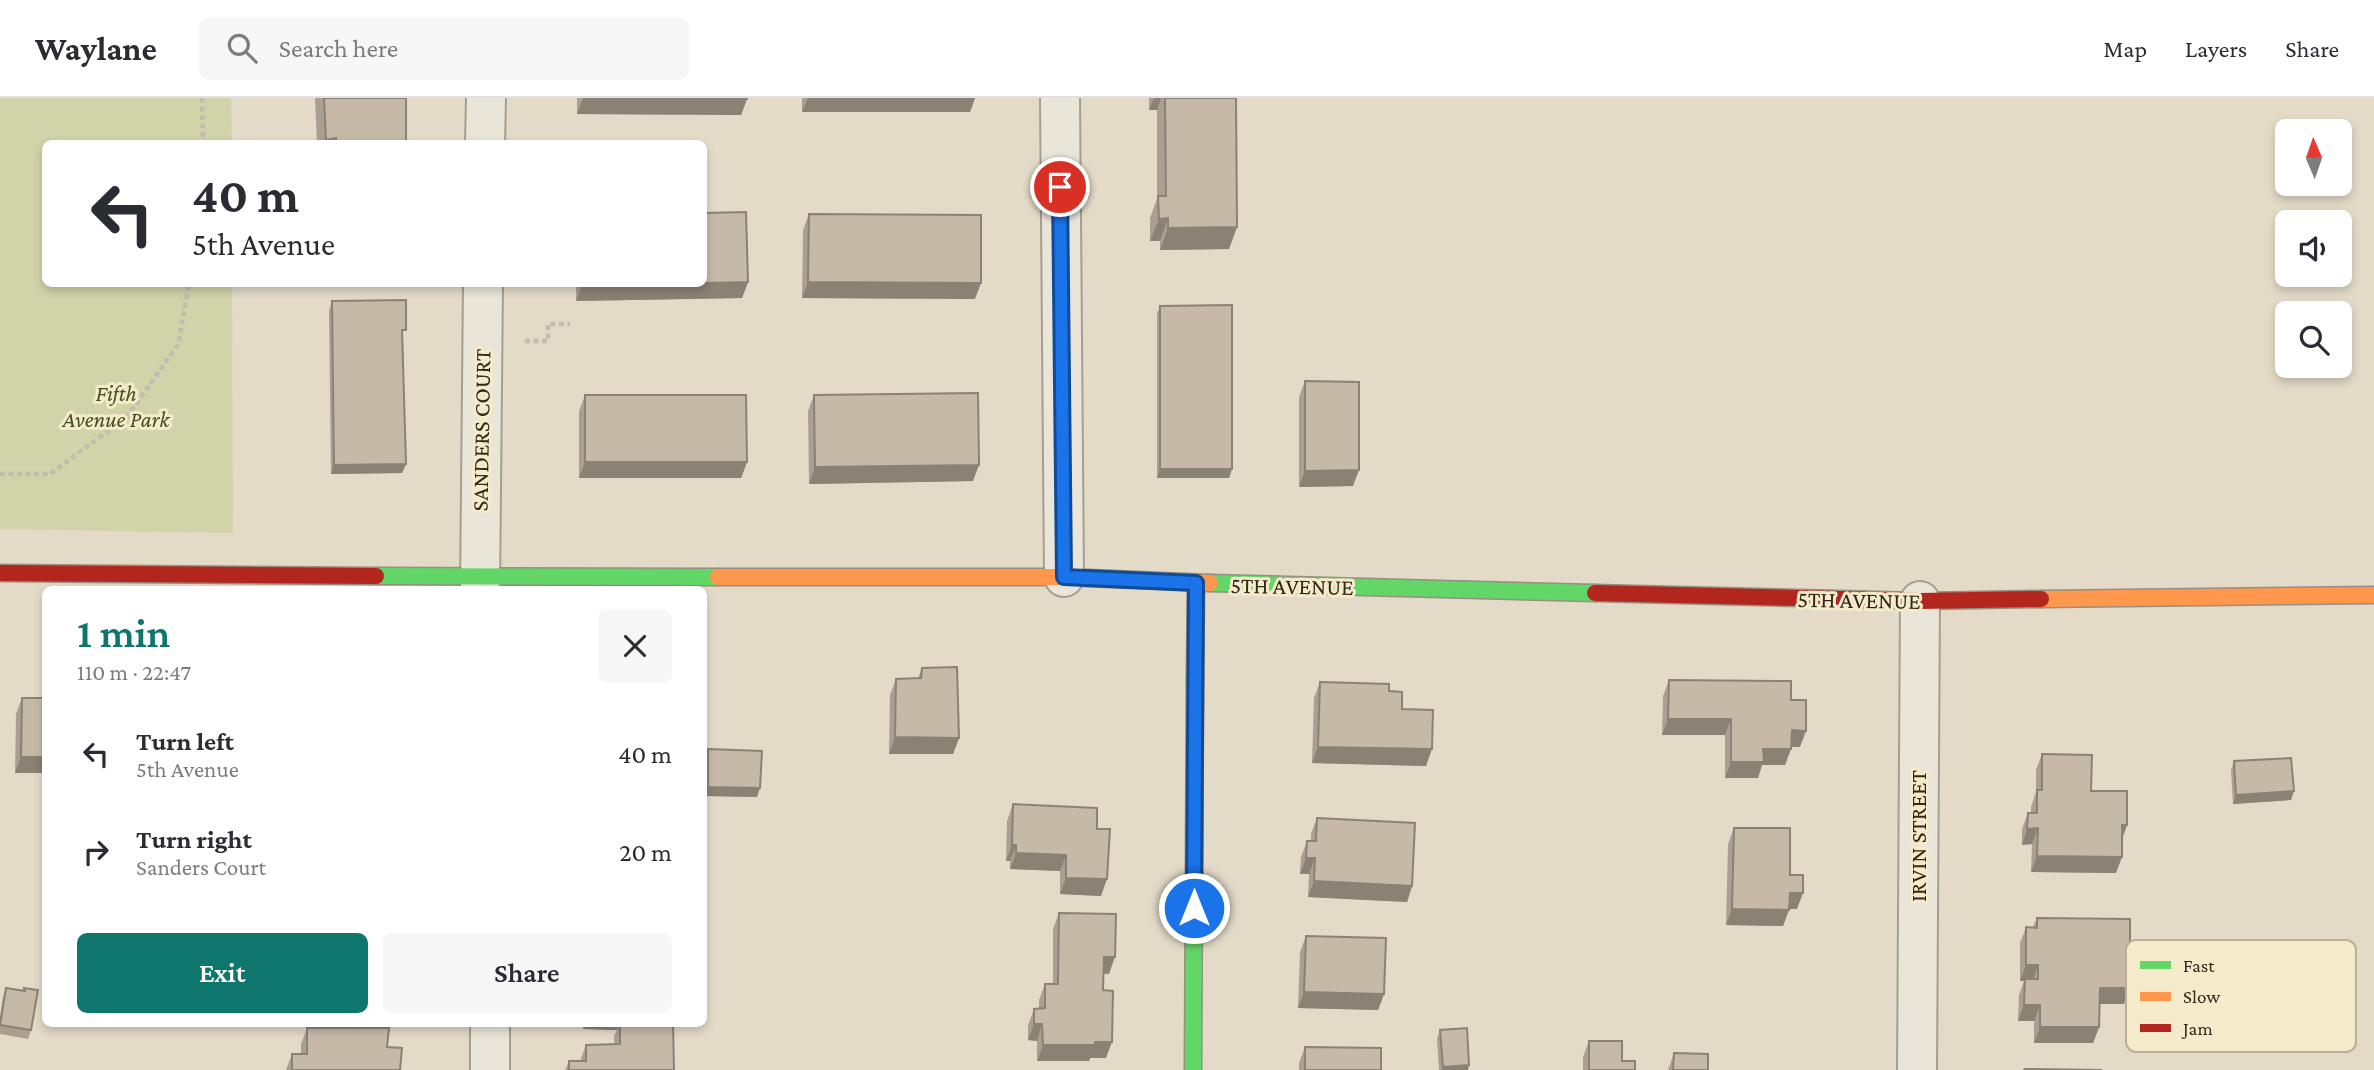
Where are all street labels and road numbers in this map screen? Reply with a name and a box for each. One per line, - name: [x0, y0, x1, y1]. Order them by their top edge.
- street label: SANDERS COURT: [467, 348, 495, 512]
- street label: 5TH AVENUE: [1230, 572, 1354, 600]
- street label: 5TH AVENUE: [1797, 586, 1921, 614]
- street label: IRVIN STREET: [1905, 769, 1931, 902]

